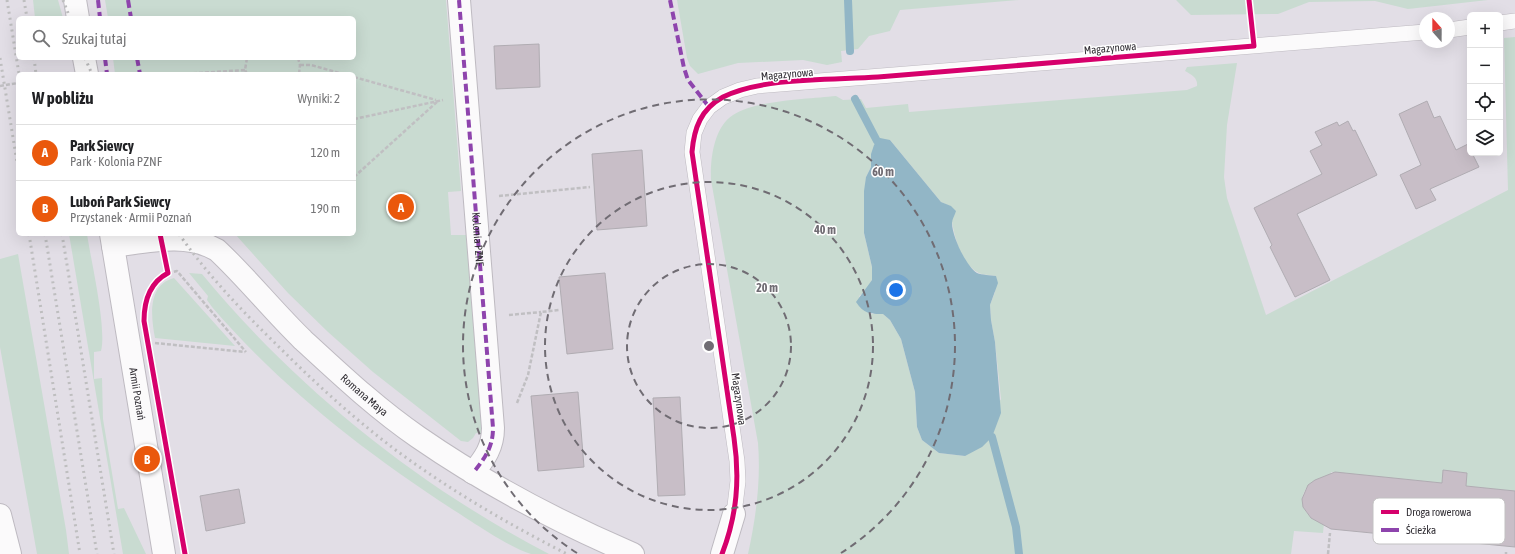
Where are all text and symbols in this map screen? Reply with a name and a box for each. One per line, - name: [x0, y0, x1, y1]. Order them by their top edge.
- north arrow: [1419, 12, 1455, 48]
- map controls: [1467, 12, 1503, 156]
- button: +: [1467, 12, 1503, 48]
- search box: [16, 16, 356, 60]
- icon: search: [30, 27, 52, 49]
- text: Szukaj tutaj: [62, 30, 126, 47]
- street label: Magazynowa: [1083, 40, 1137, 56]
- button: −: [1467, 48, 1503, 84]
- street label: Magazynowa: [760, 66, 814, 82]
- button: locate: [1467, 84, 1503, 120]
- text: W pobliżu: [32, 88, 94, 108]
- text: Wyniki: 2: [297, 91, 340, 106]
- button: layers: [1467, 120, 1503, 156]
- text: Park Siewcy: [70, 137, 134, 154]
- text: A: [42, 145, 48, 160]
- text: 120 m: [311, 145, 340, 160]
- text: Park · Kolonia PZNF: [70, 154, 162, 169]
- text: 60 m: [872, 165, 894, 179]
- pin: A: [388, 192, 414, 222]
- text: Luboń Park Siewcy: [70, 193, 171, 210]
- text: B: [42, 201, 48, 216]
- text: 190 m: [311, 201, 340, 216]
- text: Przystanek · Armii Poznań: [70, 210, 192, 225]
- street label: Kolonia PZNF: [470, 212, 486, 267]
- text: 40 m: [813, 223, 836, 237]
- your location: [886, 280, 906, 300]
- text: 20 m: [756, 281, 778, 295]
- centre of rings: [702, 339, 716, 353]
- street label: Armii Poznań: [127, 367, 148, 421]
- street label: Romana Maya: [338, 372, 390, 418]
- street label: Magazynowa: [729, 372, 749, 426]
- pin: B: [134, 444, 160, 474]
- legend: [1373, 498, 1505, 544]
- text: Droga rowerowa: [1406, 506, 1471, 518]
- text: Ścieżka: [1406, 524, 1436, 536]

